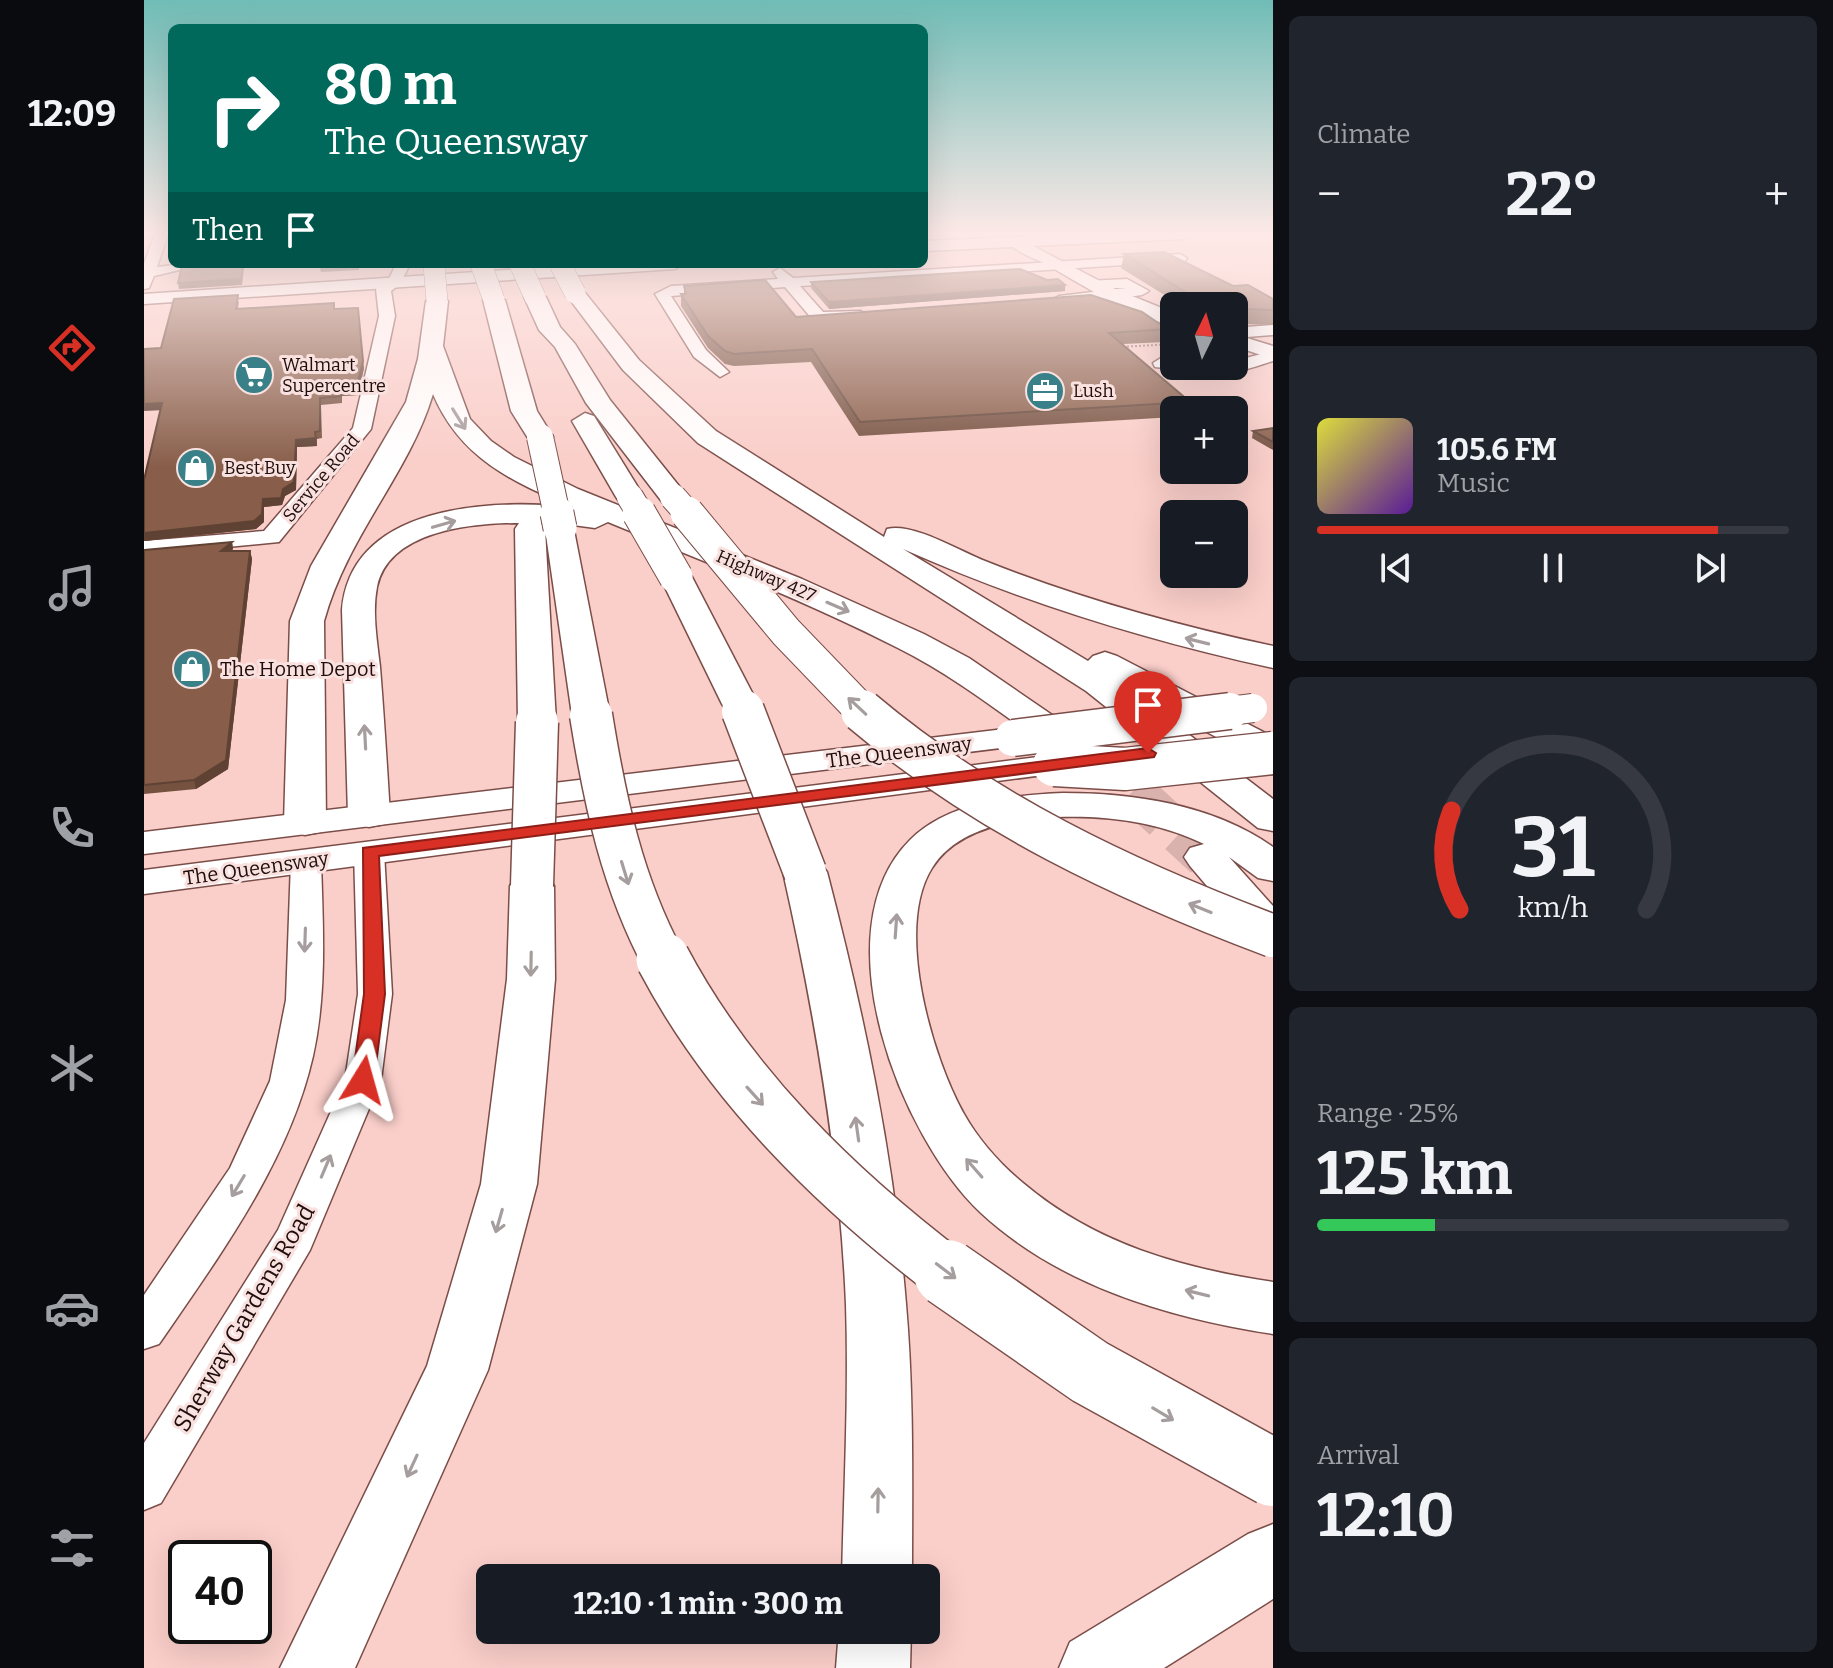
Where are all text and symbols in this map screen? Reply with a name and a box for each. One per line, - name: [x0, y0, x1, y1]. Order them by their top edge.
- text: 80 m: [324, 52, 457, 119]
- icon: right: [192, 56, 296, 160]
- text: 12:09: [28, 92, 116, 136]
- text: Climate: [1317, 119, 1411, 150]
- text: The Queensway: [324, 120, 588, 164]
- text: 22°: [1506, 159, 1600, 231]
- text: −: [1317, 168, 1341, 221]
- text: +: [1764, 168, 1789, 221]
- icon: arrive: [279, 208, 323, 252]
- text: Then: [192, 212, 263, 248]
- north arrow: [1160, 292, 1248, 380]
- map controls: [1160, 292, 1248, 588]
- icon: directions: [44, 320, 100, 376]
- supermarket icon: Walmart Supercentre: [233, 354, 275, 396]
- place label: Walmart Supercentre: [282, 354, 386, 397]
- office icon: Lush: [1024, 370, 1066, 412]
- place label: Lush: [1073, 380, 1114, 402]
- button: +: [1160, 396, 1248, 484]
- one-way arrow: [451, 407, 467, 430]
- street label: Service Road: [278, 429, 364, 526]
- text: 105.6 FM: [1437, 432, 1557, 468]
- shop icon: Best Buy: [175, 447, 217, 489]
- place label: Best Buy: [224, 457, 296, 479]
- text: Music: [1437, 468, 1510, 499]
- button: −: [1160, 500, 1248, 588]
- one-way arrow: [430, 516, 456, 531]
- street label: Highway 427: [713, 545, 819, 607]
- icon: previous: [1374, 546, 1418, 590]
- icon: pause: [1531, 546, 1575, 590]
- icon: next: [1688, 546, 1732, 590]
- icon: music: [44, 560, 100, 616]
- one-way arrow: [825, 600, 850, 615]
- one-way arrow: [1184, 632, 1210, 647]
- shop icon: The Home Depot: [171, 648, 213, 690]
- place label: The Home Depot: [220, 657, 376, 681]
- pin: [1114, 671, 1182, 753]
- icon: arrive: [1126, 683, 1170, 727]
- one-way arrow: [847, 697, 867, 716]
- one-way arrow: [358, 724, 373, 751]
- street label: The Queensway: [825, 731, 974, 773]
- text: 31: [1511, 798, 1595, 898]
- icon: phone: [44, 800, 100, 856]
- street label: The Queensway: [182, 846, 331, 890]
- one-way arrow: [618, 859, 633, 885]
- text: km/h: [1518, 890, 1589, 925]
- one-way arrow: [1188, 900, 1213, 915]
- one-way arrow: [889, 913, 904, 940]
- one-way arrow: [297, 926, 312, 953]
- one-way arrow: [524, 950, 539, 977]
- position arrow: [321, 1038, 405, 1122]
- icon: climate: [44, 1040, 100, 1096]
- one-way arrow: [746, 1085, 764, 1105]
- text: Range · 25%: [1317, 1098, 1459, 1129]
- one-way arrow: [849, 1117, 864, 1142]
- text: 125 km: [1317, 1138, 1512, 1210]
- one-way arrow: [319, 1155, 334, 1179]
- one-way arrow: [966, 1158, 984, 1178]
- one-way arrow: [229, 1174, 245, 1197]
- street label: Sherway Gardens Road: [167, 1199, 321, 1437]
- one-way arrow: [491, 1208, 506, 1234]
- one-way arrow: [935, 1263, 956, 1280]
- icon: car: [44, 1280, 100, 1336]
- one-way arrow: [1184, 1285, 1210, 1300]
- one-way arrow: [1151, 1406, 1174, 1422]
- text: Arrival: [1317, 1440, 1399, 1471]
- one-way arrow: [404, 1453, 419, 1477]
- text: 12:10: [1317, 1480, 1455, 1552]
- one-way arrow: [870, 1487, 885, 1514]
- icon: filters: [44, 1520, 100, 1576]
- speed limit sign: 40: [168, 1540, 272, 1644]
- text: 12:10 · 1 min · 300 m: [573, 1586, 843, 1622]

